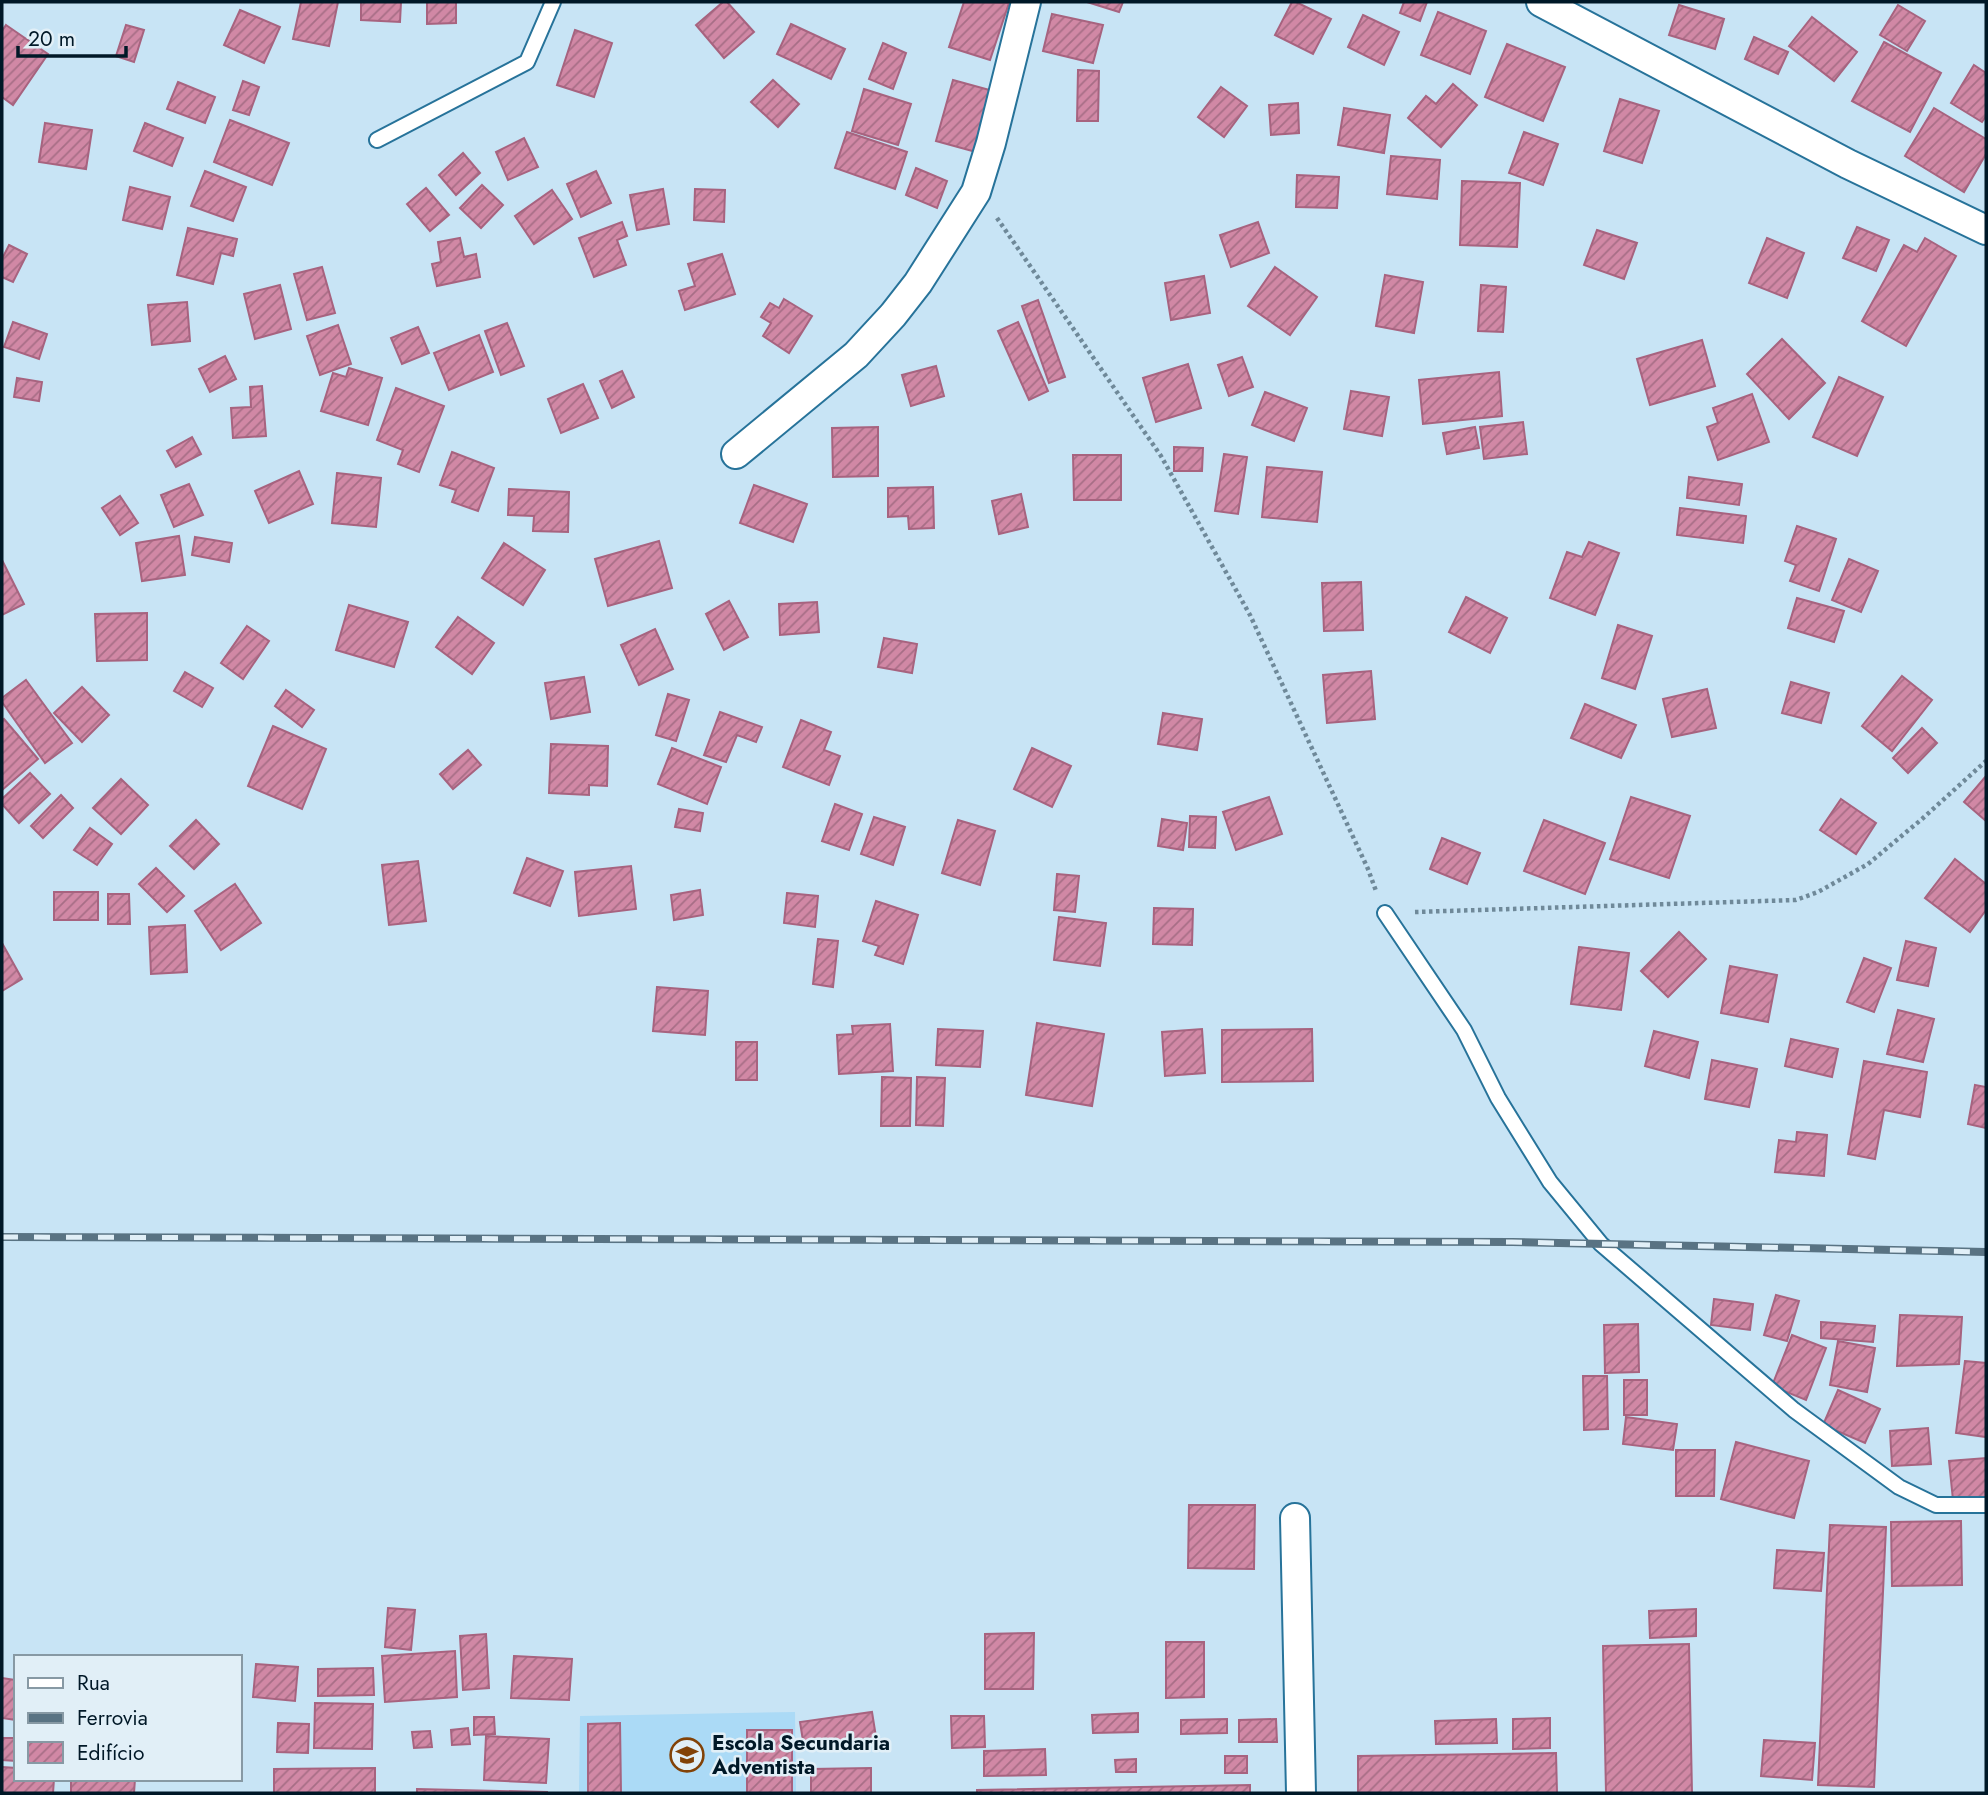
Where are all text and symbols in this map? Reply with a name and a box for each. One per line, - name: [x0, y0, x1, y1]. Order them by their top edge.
- scale bar: [18, 14, 126, 58]
- text: 20 m: [28, 24, 75, 54]
- legend: [14, 1655, 242, 1781]
- text: Rua: [77, 1668, 110, 1698]
- text: Ferrovia: [77, 1703, 148, 1733]
- place label: Escola Secundaria Adventista: [711, 1728, 890, 1782]
- school or university icon: Escola Secundaria Adventista: [668, 1736, 706, 1774]
- text: Edifício: [77, 1738, 144, 1768]

